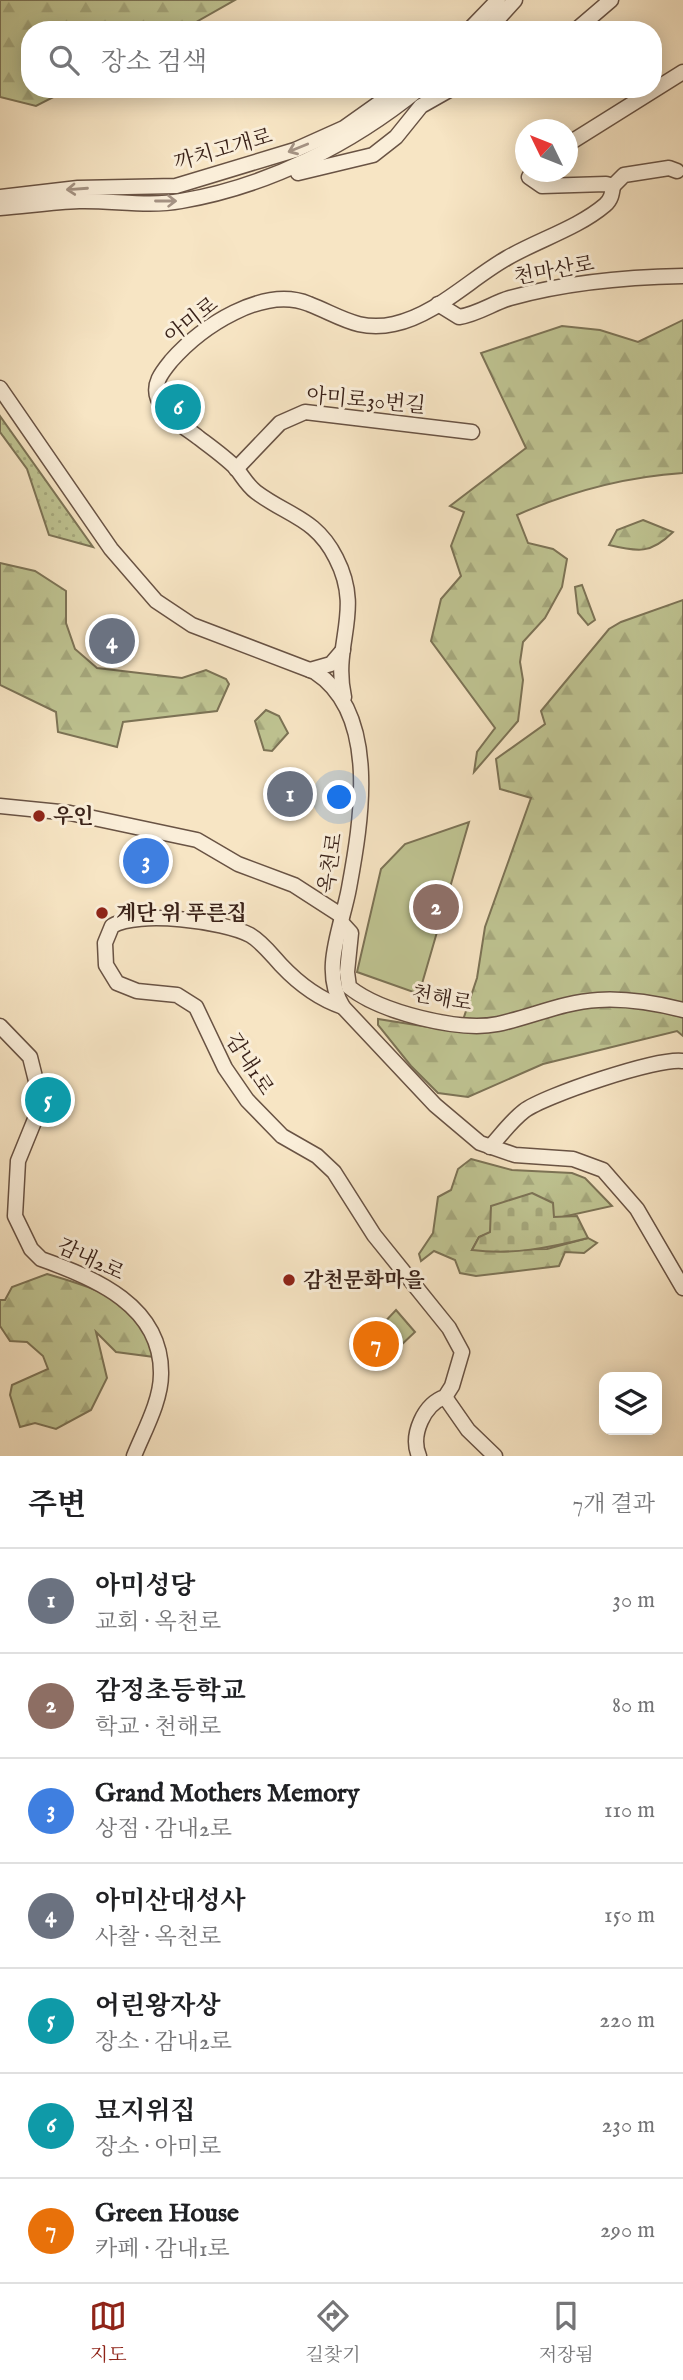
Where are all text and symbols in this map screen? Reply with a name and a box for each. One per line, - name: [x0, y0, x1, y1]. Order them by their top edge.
- search box: [21, 21, 662, 98]
- icon: search: [45, 41, 83, 79]
- text: 장소 검색: [101, 46, 207, 79]
- north arrow: [515, 119, 578, 182]
- street label: 까치고개로: [171, 123, 276, 177]
- one-way arrow: [288, 142, 310, 155]
- one-way arrow: [66, 182, 89, 195]
- one-way arrow: [154, 195, 177, 208]
- street label: 천마산로: [512, 251, 597, 292]
- street label: 아미로: [160, 292, 224, 351]
- pin: 6: [155, 381, 201, 433]
- street label: 아미로30번길: [305, 383, 427, 420]
- pin: 4: [89, 615, 135, 667]
- pin: 1: [267, 768, 313, 820]
- your location: [322, 780, 356, 814]
- place label: 우인: [53, 804, 94, 831]
- marker: 우인: [31, 808, 47, 824]
- street label: 옥천로: [313, 831, 350, 895]
- pin: 3: [123, 835, 169, 887]
- pin: 2: [413, 881, 459, 933]
- place label: 계단 위 푸른집: [116, 901, 247, 928]
- marker: 계단 위 푸른집: [94, 905, 110, 921]
- street label: 천해로: [409, 981, 474, 1018]
- street label: 감내1로: [219, 1029, 279, 1101]
- pin: 5: [25, 1074, 71, 1126]
- street label: 감내2로: [53, 1233, 128, 1288]
- place label: 감천문화마을: [303, 1268, 425, 1295]
- marker: 감천문화마을: [281, 1272, 297, 1288]
- pin: 7: [353, 1318, 399, 1370]
- map controls: [599, 1372, 662, 1435]
- button: layers: [599, 1372, 662, 1435]
- text: 주변: [28, 1487, 86, 1525]
- text: 7개 결과: [573, 1490, 655, 1519]
- text: 아미성당: [95, 1570, 195, 1603]
- text: 1: [47, 1586, 55, 1615]
- text: 30 m: [612, 1586, 655, 1615]
- text: 교회 · 옥천로: [95, 1608, 221, 1637]
- text: 감정초등학교: [95, 1675, 246, 1708]
- text: 2: [46, 1691, 56, 1720]
- text: 80 m: [612, 1691, 655, 1720]
- text: 학교 · 천해로: [95, 1713, 221, 1742]
- text: Grand Mothers Memory: [95, 1777, 359, 1810]
- text: 3: [47, 1796, 55, 1825]
- text: 110 m: [604, 1796, 655, 1825]
- text: 상점 · 감내2로: [95, 1815, 232, 1844]
- text: 아미산대성사: [95, 1885, 246, 1918]
- text: 4: [45, 1901, 57, 1930]
- text: 150 m: [604, 1901, 655, 1930]
- text: 사찰 · 옥천로: [95, 1923, 221, 1952]
- text: 어린왕자상: [95, 1990, 221, 2023]
- text: 5: [47, 2006, 55, 2035]
- text: 220 m: [599, 2006, 655, 2035]
- text: 장소 · 감내2로: [95, 2028, 232, 2057]
- text: 묘지위집: [95, 2095, 195, 2128]
- text: 6: [46, 2111, 56, 2140]
- text: 230 m: [602, 2111, 655, 2140]
- text: 장소 · 아미로: [95, 2133, 221, 2162]
- text: Green House: [95, 2197, 239, 2230]
- text: 7: [46, 2216, 56, 2245]
- text: 290 m: [600, 2216, 655, 2245]
- text: 카페 · 감내1로: [95, 2235, 230, 2264]
- tab: 지도: [89, 2297, 127, 2368]
- tab: 길찾기: [305, 2297, 360, 2368]
- tab: 저장됨: [539, 2297, 594, 2368]

